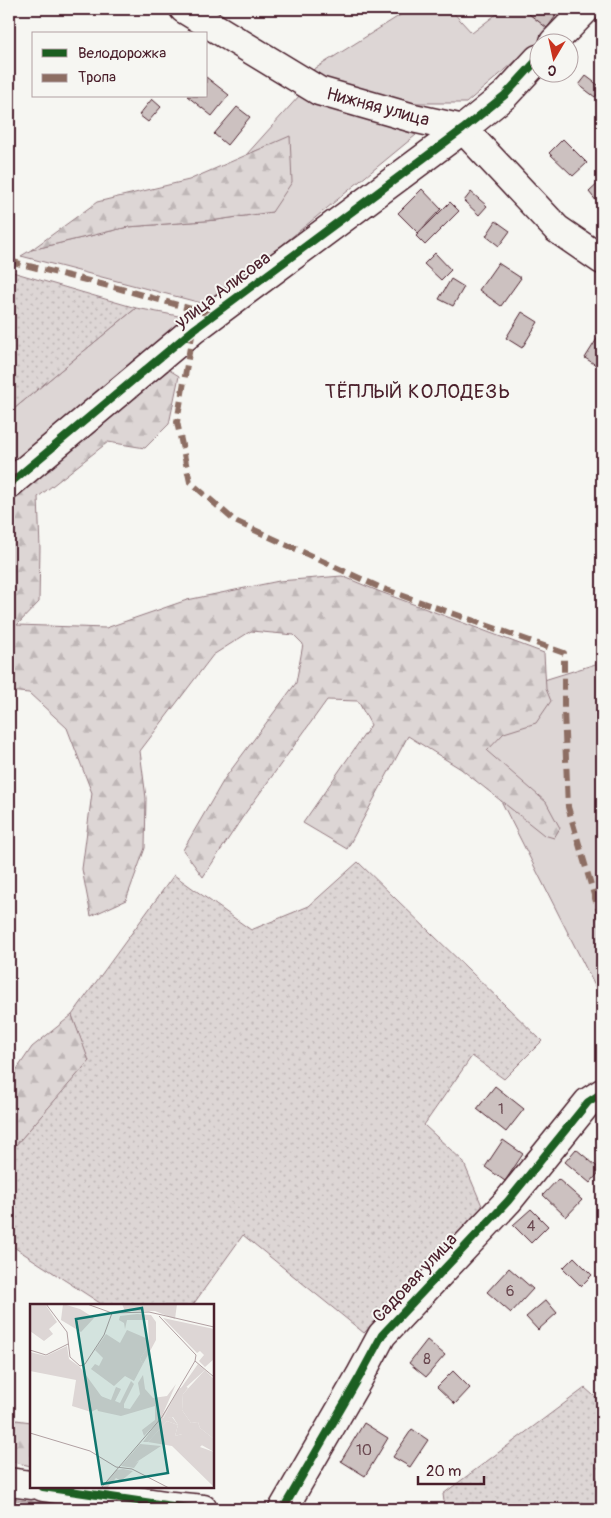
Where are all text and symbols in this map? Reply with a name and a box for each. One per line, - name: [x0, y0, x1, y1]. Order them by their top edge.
- legend: [32, 32, 208, 98]
- north arrow: [528, 32, 578, 82]
- text: Велодорожка: [78, 44, 166, 63]
- text: С: [546, 61, 558, 79]
- text: Тропа: [78, 68, 116, 87]
- street label: Нижняя улица: [324, 82, 432, 132]
- street label: улица Алисова: [170, 247, 275, 334]
- district label: ТЁПЛЫЙ КОЛОДЕЗЬ: [325, 379, 511, 404]
- house number: 1: [498, 1100, 504, 1119]
- house number: 4: [527, 1217, 536, 1236]
- street label: Садовая улица: [368, 1228, 462, 1328]
- house number: 6: [506, 1282, 514, 1301]
- inset map: [30, 1304, 214, 1488]
- house number: 8: [423, 1350, 431, 1369]
- house number: 10: [356, 1441, 372, 1460]
- scale bar: [418, 1453, 485, 1485]
- text: 20 m: [426, 1462, 461, 1481]

